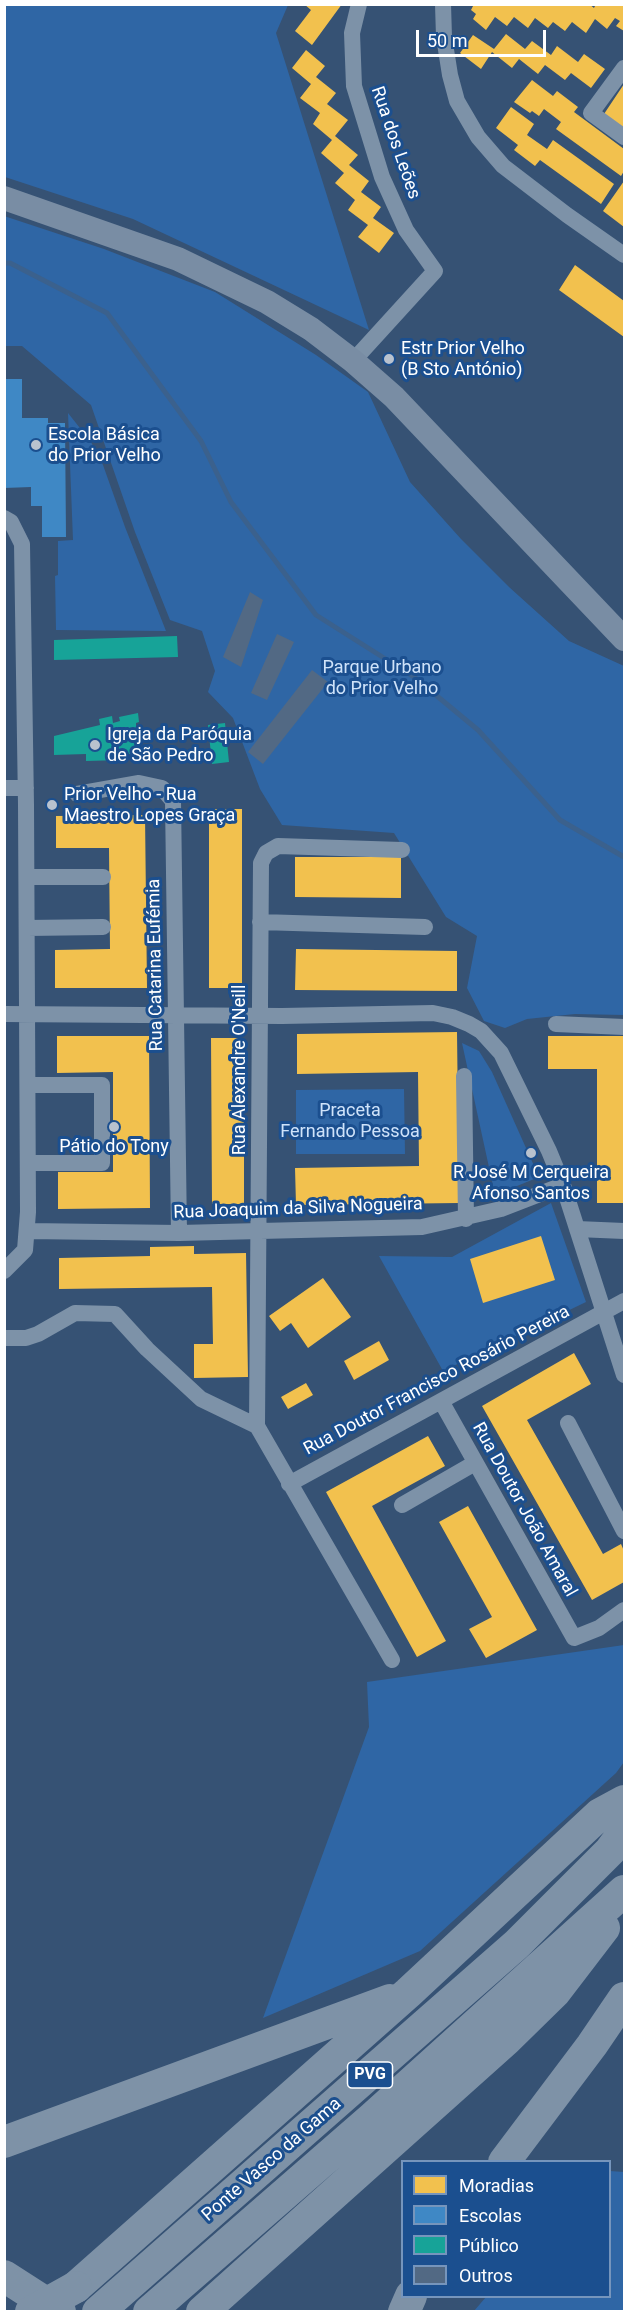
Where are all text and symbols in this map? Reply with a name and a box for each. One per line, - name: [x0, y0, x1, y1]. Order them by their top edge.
- scale bar: [419, 18, 550, 56]
- text: 50 m: [427, 30, 467, 51]
- street label: Rua dos Leões: [366, 84, 424, 202]
- place label: Estr Prior Velho (B Sto António): [401, 338, 525, 380]
- marker: Estr Prior Velho (B Sto António): [382, 352, 396, 366]
- place label: Escola Básica do Prior Velho: [48, 424, 161, 466]
- marker: Escola Básica do Prior Velho: [29, 438, 43, 452]
- park label: Parque Urbano do Prior Velho: [322, 657, 442, 700]
- place label: Igreja da Paróquia de São Pedro: [107, 724, 252, 766]
- marker: Igreja da Paróquia de São Pedro: [88, 738, 102, 752]
- place label: Prior Velho - Rua Maestro Lopes Graça: [64, 784, 235, 826]
- marker: Prior Velho - Rua Maestro Lopes Graça: [45, 798, 59, 812]
- street label: Rua Catarina Eufémia: [144, 878, 168, 1052]
- street label: Rua Alexandre O'Neill: [229, 985, 251, 1155]
- park label: Praceta Fernando Pessoa: [280, 1100, 420, 1142]
- marker: Pátio do Tony: [107, 1120, 121, 1134]
- place label: Pátio do Tony: [59, 1136, 169, 1158]
- marker: R José M Cerqueira Afonso Santos: [524, 1146, 538, 1160]
- place label: R José M Cerqueira Afonso Santos: [453, 1162, 609, 1204]
- street label: Rua Joaquim da Silva Nogueira: [173, 1194, 423, 1224]
- street label: Rua Doutor Francisco Rosário Pereira: [300, 1301, 574, 1461]
- street label: Rua Doutor João Amaral: [467, 1419, 581, 1601]
- road number: PVG: [348, 2062, 392, 2088]
- street label: Ponte Vasco da Gama: [198, 2094, 346, 2226]
- legend: [401, 2160, 611, 2298]
- text: Moradias: [459, 2175, 534, 2196]
- text: Escolas: [459, 2205, 522, 2226]
- text: Público: [459, 2235, 519, 2256]
- text: Outros: [459, 2265, 513, 2286]

